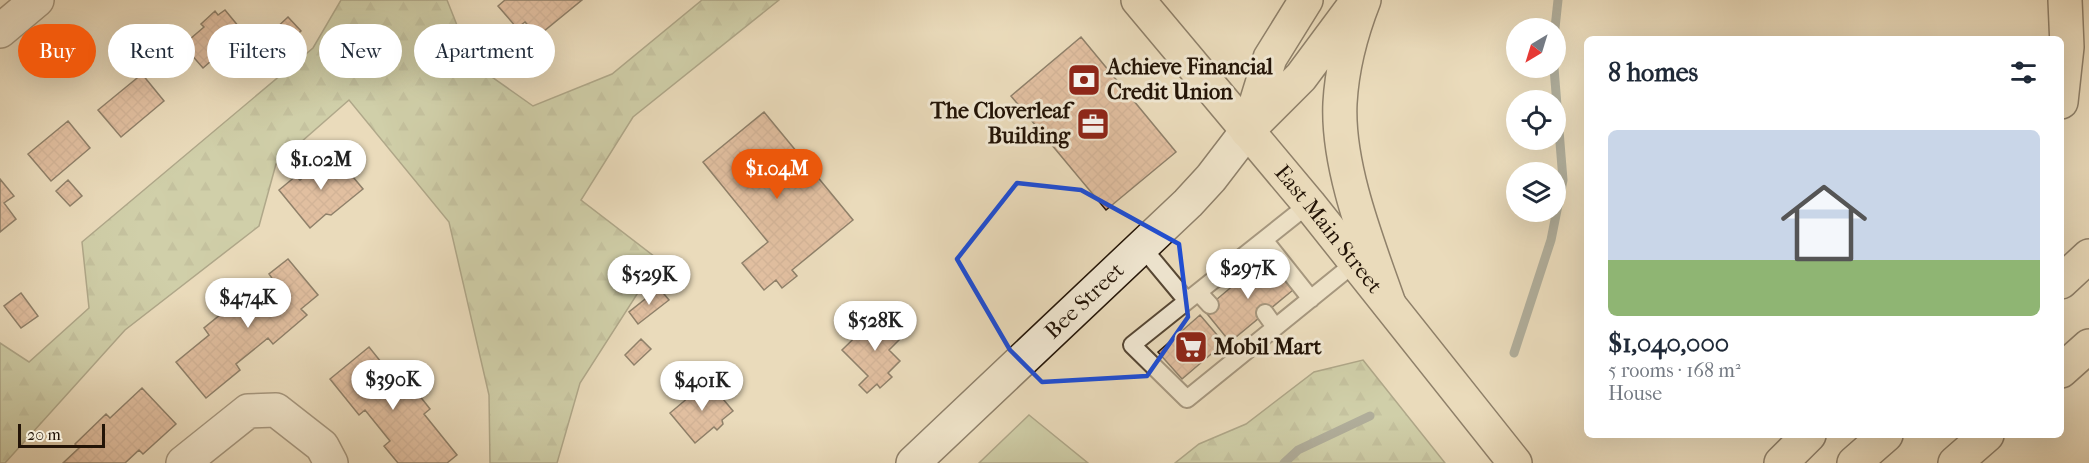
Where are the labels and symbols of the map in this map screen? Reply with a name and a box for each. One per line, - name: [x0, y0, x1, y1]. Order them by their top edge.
- north arrow: [1506, 18, 1566, 78]
- place label: Achieve Financial Credit Union: [1105, 54, 1274, 105]
- bank icon: Achieve Financial Credit Union: [1066, 62, 1102, 98]
- place label: The Cloverleaf Building: [929, 98, 1075, 149]
- office icon: The Cloverleaf Building: [1075, 106, 1111, 142]
- pin: $1.02M: [272, 140, 370, 191]
- pin: $1.04M: [728, 149, 826, 200]
- street label: East Main Street: [1269, 160, 1388, 298]
- pin: $297K: [1206, 249, 1290, 300]
- pin: $529K: [607, 255, 691, 306]
- street label: Bee Street: [1040, 257, 1129, 344]
- pin: $474K: [206, 278, 290, 329]
- pin: $528K: [833, 301, 917, 352]
- supermarket icon: Mobil Mart: [1173, 329, 1209, 365]
- place label: Mobil Mart: [1213, 334, 1322, 360]
- pin: $390K: [351, 360, 435, 411]
- pin: $401K: [660, 361, 744, 412]
- scale bar: [18, 421, 105, 448]

